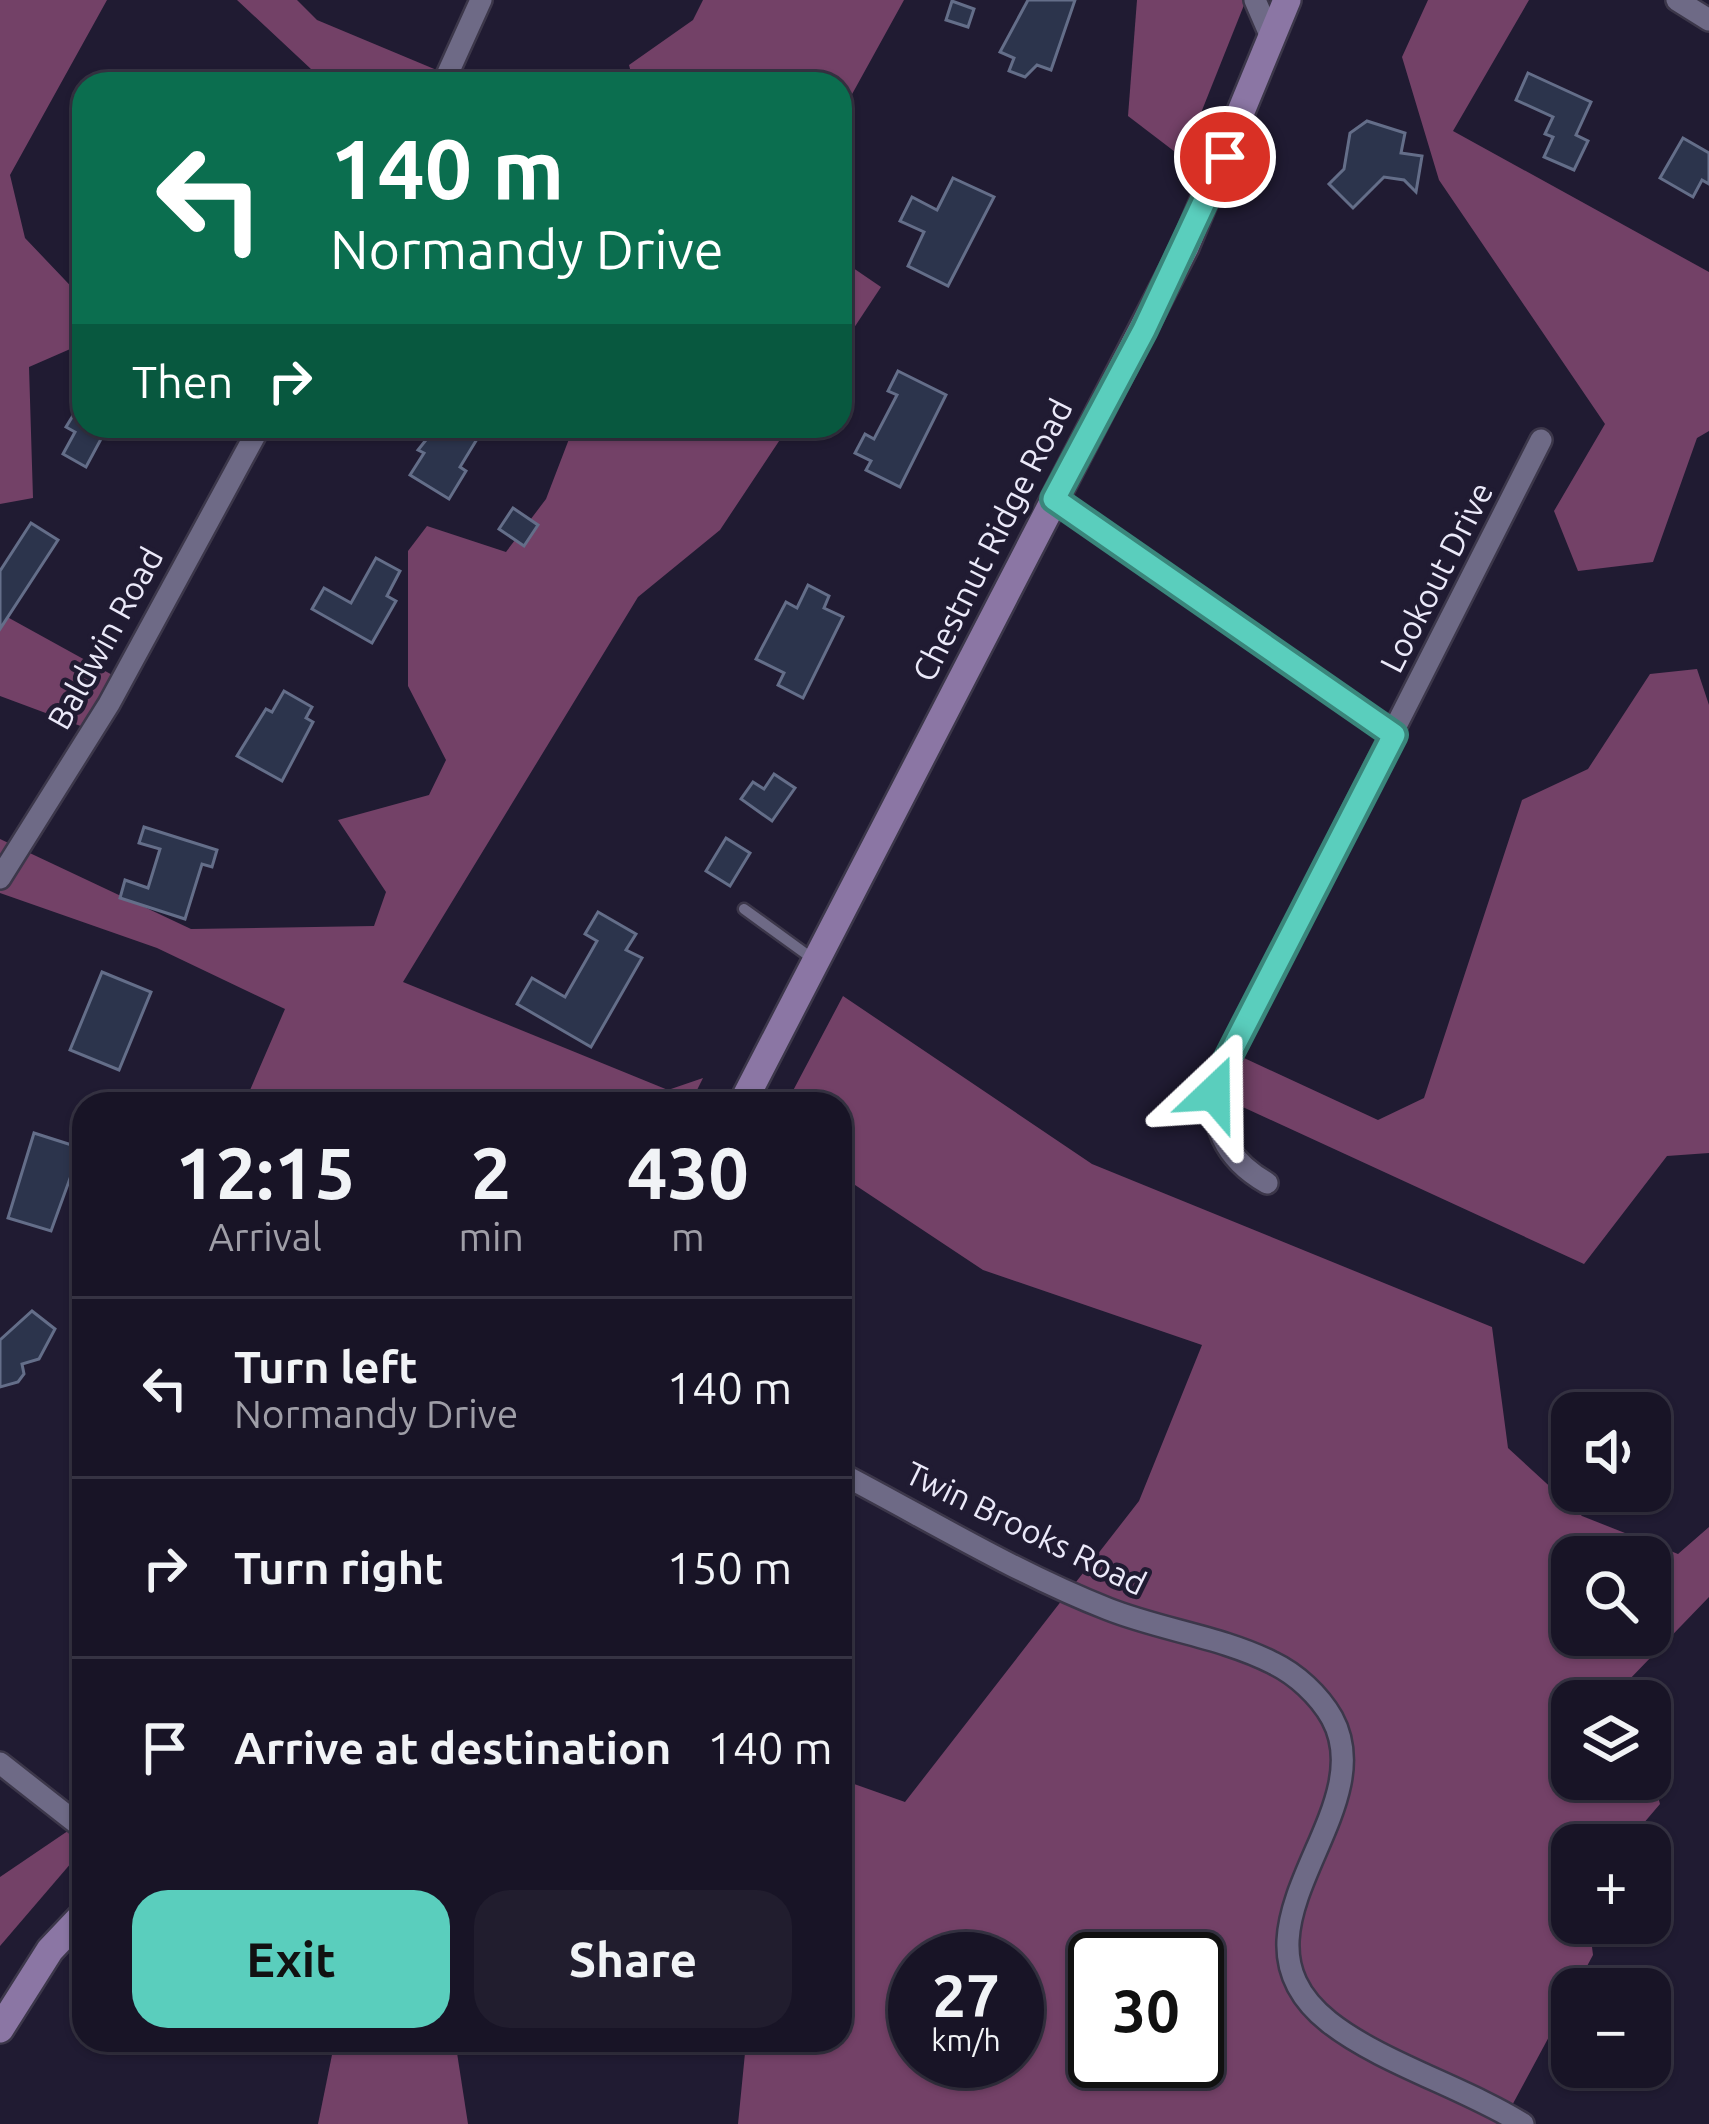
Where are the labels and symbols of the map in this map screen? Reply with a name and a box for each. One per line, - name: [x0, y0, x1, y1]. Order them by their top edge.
- pin: [1174, 106, 1276, 208]
- street label: Chestnut Ridge Road: [904, 393, 1079, 687]
- street label: Lookout Drive: [1372, 476, 1499, 678]
- street label: Baldwin Road: [39, 540, 170, 735]
- position arrow: [1151, 1030, 1277, 1156]
- street label: Twin Brooks Road: [900, 1453, 1152, 1602]
- speed limit sign: 30: [1068, 1932, 1224, 2088]

